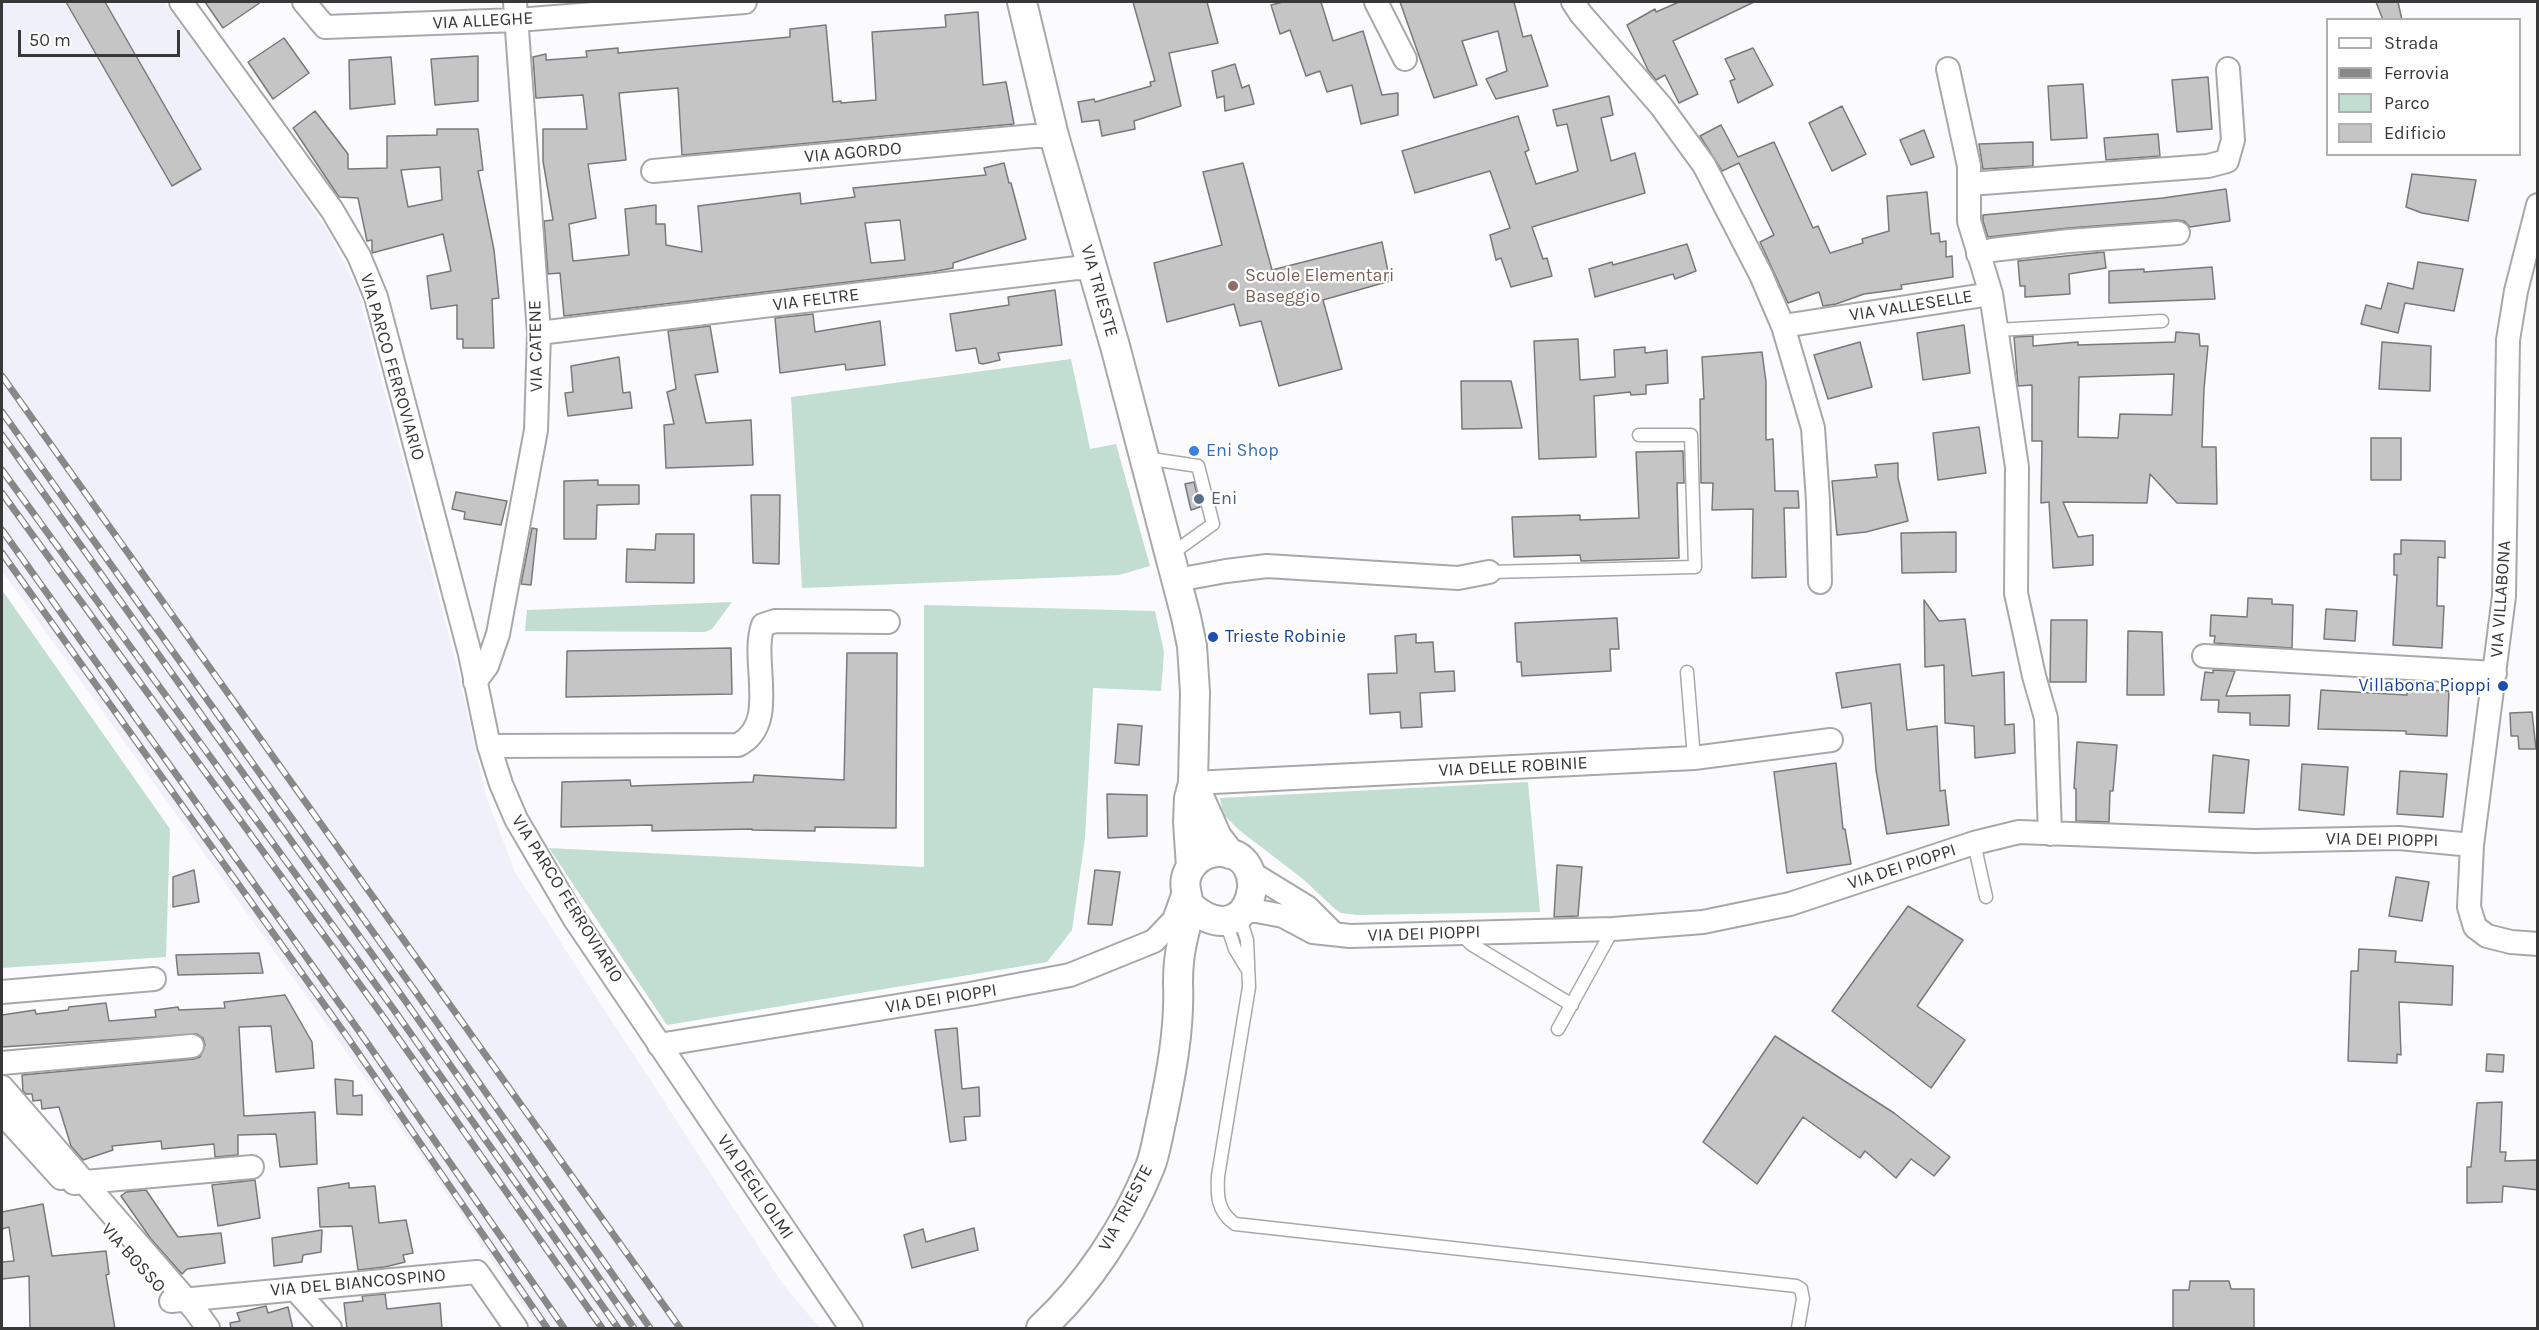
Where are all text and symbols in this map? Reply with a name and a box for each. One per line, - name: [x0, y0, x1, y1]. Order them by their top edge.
- street label: VIA ALLEGHE: [432, 8, 534, 34]
- scale bar: [21, 18, 183, 56]
- legend: [2326, 18, 2521, 156]
- text: 50 m: [29, 29, 71, 51]
- text: Strada: [2384, 32, 2439, 54]
- text: Ferrovia: [2384, 62, 2449, 84]
- text: Parco: [2384, 92, 2430, 114]
- text: Edificio: [2384, 122, 2446, 144]
- street label: VIA AGORDO: [803, 138, 903, 168]
- street label: VIA TRIESTE: [1076, 242, 1122, 340]
- place label: Scuole Elementari Baseggio: [1245, 265, 1394, 308]
- street label: VIA PARCO FERROVIARIO: [355, 271, 429, 463]
- marker: Scuole Elementari Baseggio: [1226, 279, 1240, 293]
- street label: VIA FELTRE: [771, 284, 861, 316]
- street label: VIA VALLESELLE: [1848, 286, 1974, 326]
- street label: VIA CATENE: [524, 300, 548, 392]
- place label: Eni Shop: [1206, 440, 1279, 462]
- marker: Eni Shop: [1187, 444, 1201, 458]
- place label: Eni: [1211, 488, 1237, 510]
- marker: Eni: [1192, 492, 1206, 506]
- street label: VIA VILLABONA: [2486, 540, 2516, 658]
- place label: Trieste Robinie: [1225, 626, 1346, 648]
- marker: Trieste Robinie: [1206, 630, 1220, 644]
- place label: Villabona Pioppi: [2358, 675, 2491, 697]
- marker: Villabona Pioppi: [2496, 679, 2510, 693]
- street label: VIA DELLE ROBINIE: [1438, 752, 1588, 782]
- street label: VIA PARCO FERROVIARIO: [507, 811, 627, 987]
- street label: VIA DEI PIOPPI: [2325, 828, 2439, 852]
- street label: VIA DEI PIOPPI: [1845, 839, 1959, 895]
- street label: VIA DEI PIOPPI: [1367, 921, 1481, 947]
- street label: VIA DEI PIOPPI: [884, 980, 998, 1018]
- street label: VIA DEGLI OLMI: [712, 1131, 798, 1243]
- street label: VIA TRIESTE: [1094, 1161, 1158, 1255]
- street label: VIA BOSSO: [96, 1219, 170, 1297]
- street label: VIA DEL BIANCOSPINO: [269, 1265, 447, 1301]

